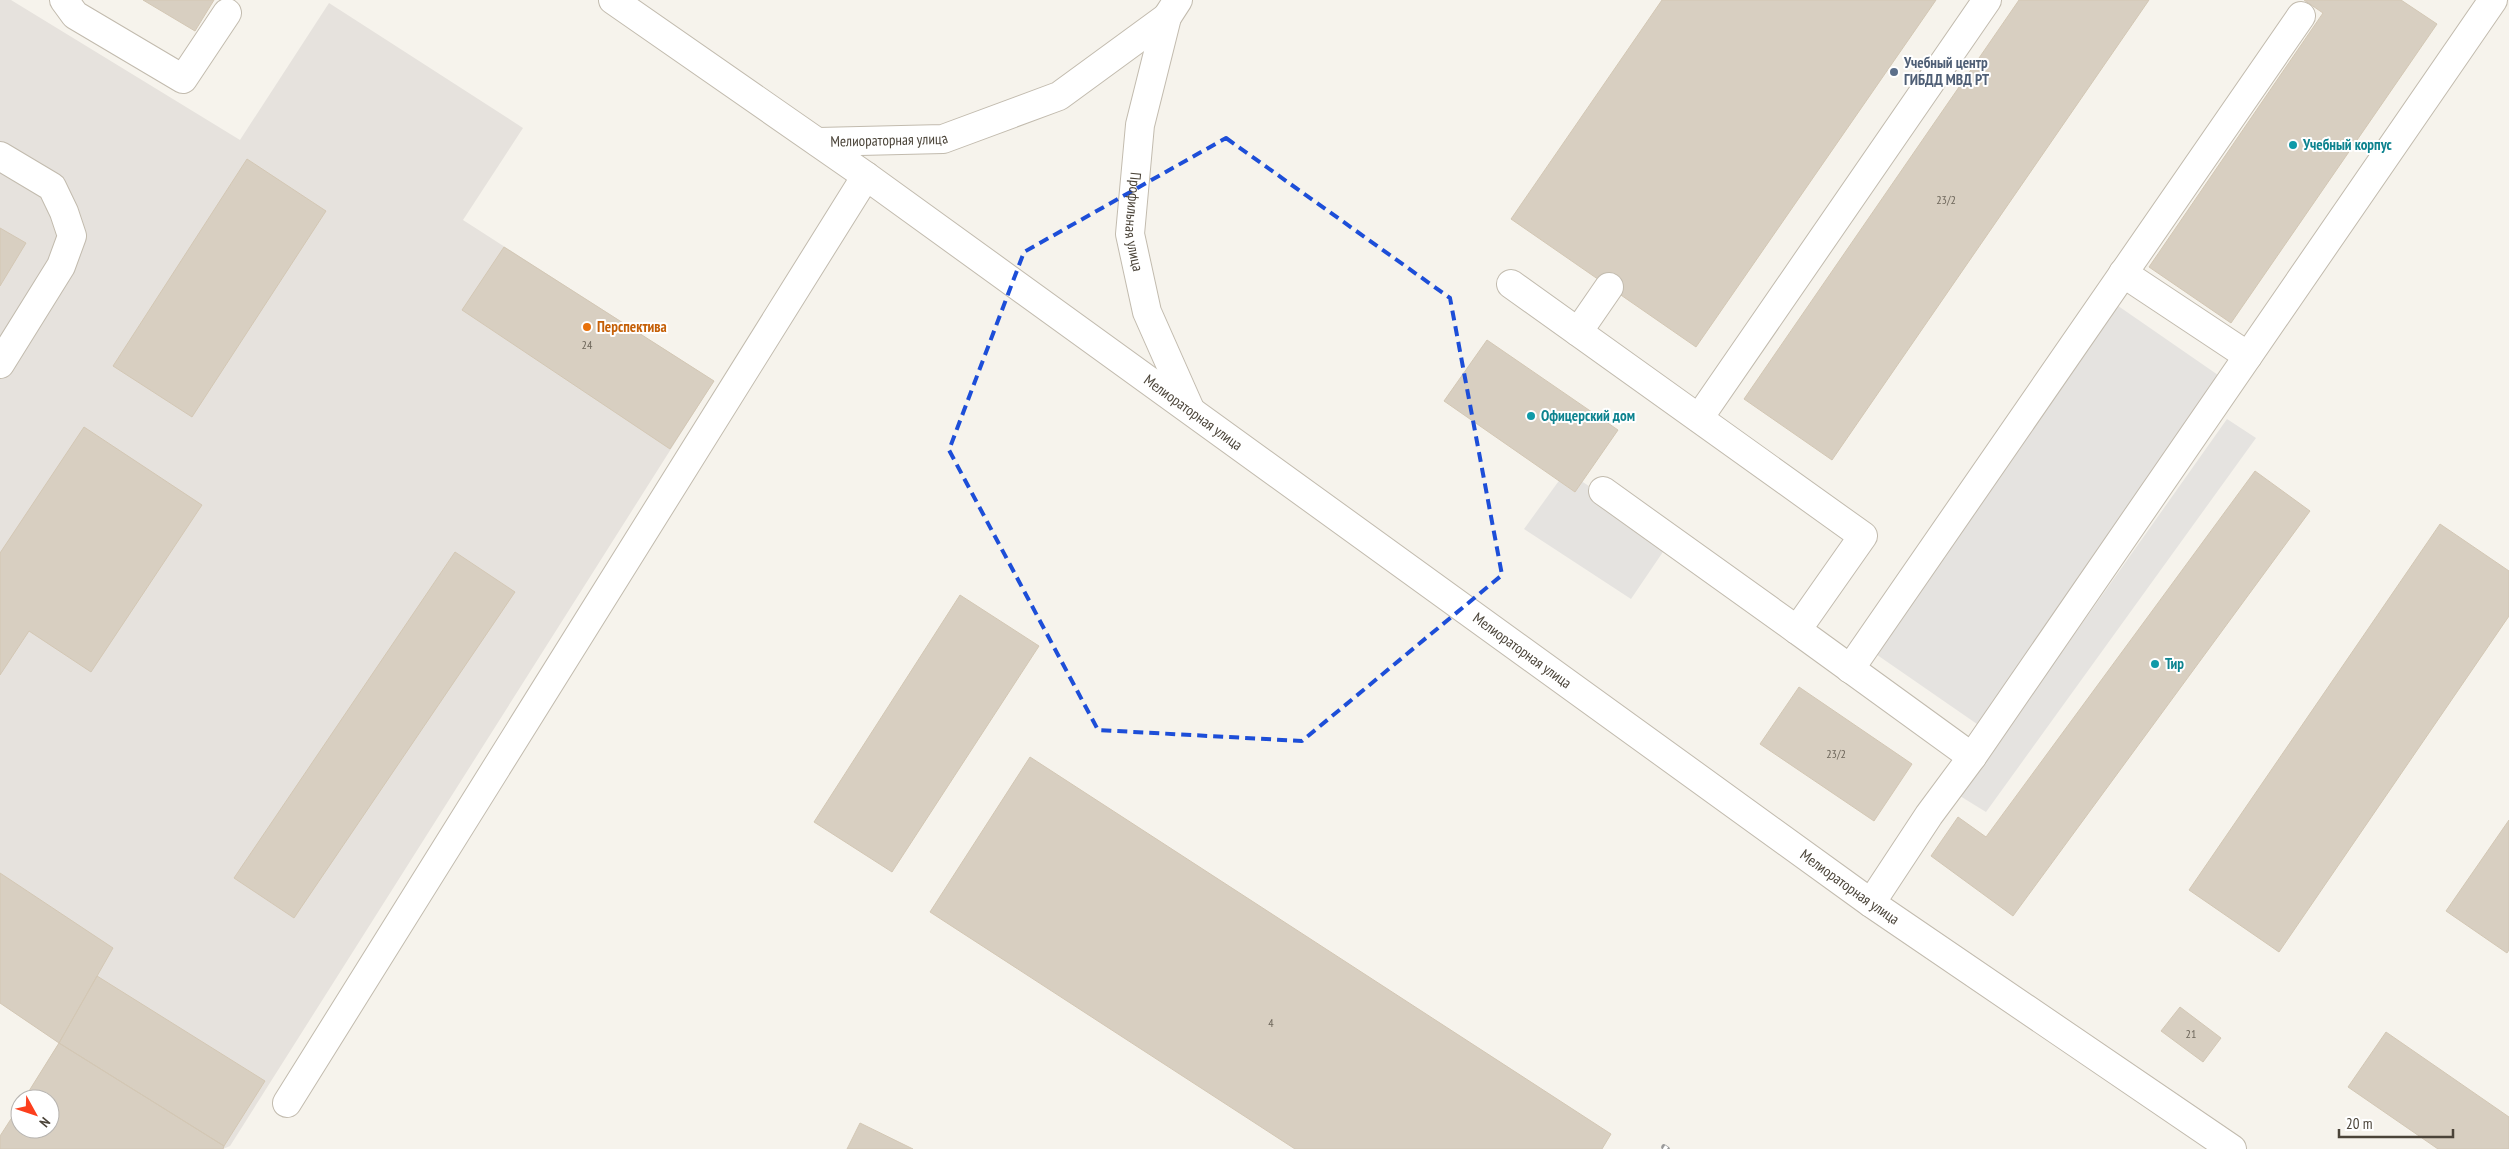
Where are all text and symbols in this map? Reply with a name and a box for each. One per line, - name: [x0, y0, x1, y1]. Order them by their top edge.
- place label: Учебный центр ГИБДД МВД РТ: [1903, 53, 1989, 89]
- marker: Учебный центр ГИБДД МВД РТ: [1888, 66, 1900, 78]
- street label: Мелиораторная улица: [830, 128, 950, 151]
- place label: Учебный корпус: [2302, 135, 2393, 154]
- marker: Учебный корпус: [2287, 139, 2299, 151]
- street label: Профильная улица: [1121, 172, 1148, 273]
- house number: 23/2: [1936, 192, 1956, 207]
- place label: Перспектива: [597, 317, 667, 336]
- marker: Перспектива: [581, 321, 593, 333]
- house number: 24: [582, 337, 593, 352]
- street label: Мелиораторная улица: [1140, 370, 1247, 454]
- place label: Офицерский дом: [1541, 406, 1635, 425]
- marker: Офицерский дом: [1525, 410, 1537, 422]
- street label: Мелиораторная улица: [1469, 608, 1575, 692]
- place label: Тир: [2165, 654, 2184, 673]
- marker: Тир: [2149, 658, 2161, 670]
- house number: 23/2: [1826, 746, 1846, 761]
- street label: Мелиораторная улица: [1797, 845, 1903, 928]
- house number: 4: [1268, 1015, 1274, 1030]
- house number: 21: [2186, 1026, 2196, 1041]
- north arrow: [10, 1089, 60, 1139]
- scale bar: [2339, 1106, 2453, 1138]
- text: N: [36, 1114, 54, 1131]
- text: 20 m: [2346, 1114, 2372, 1133]

